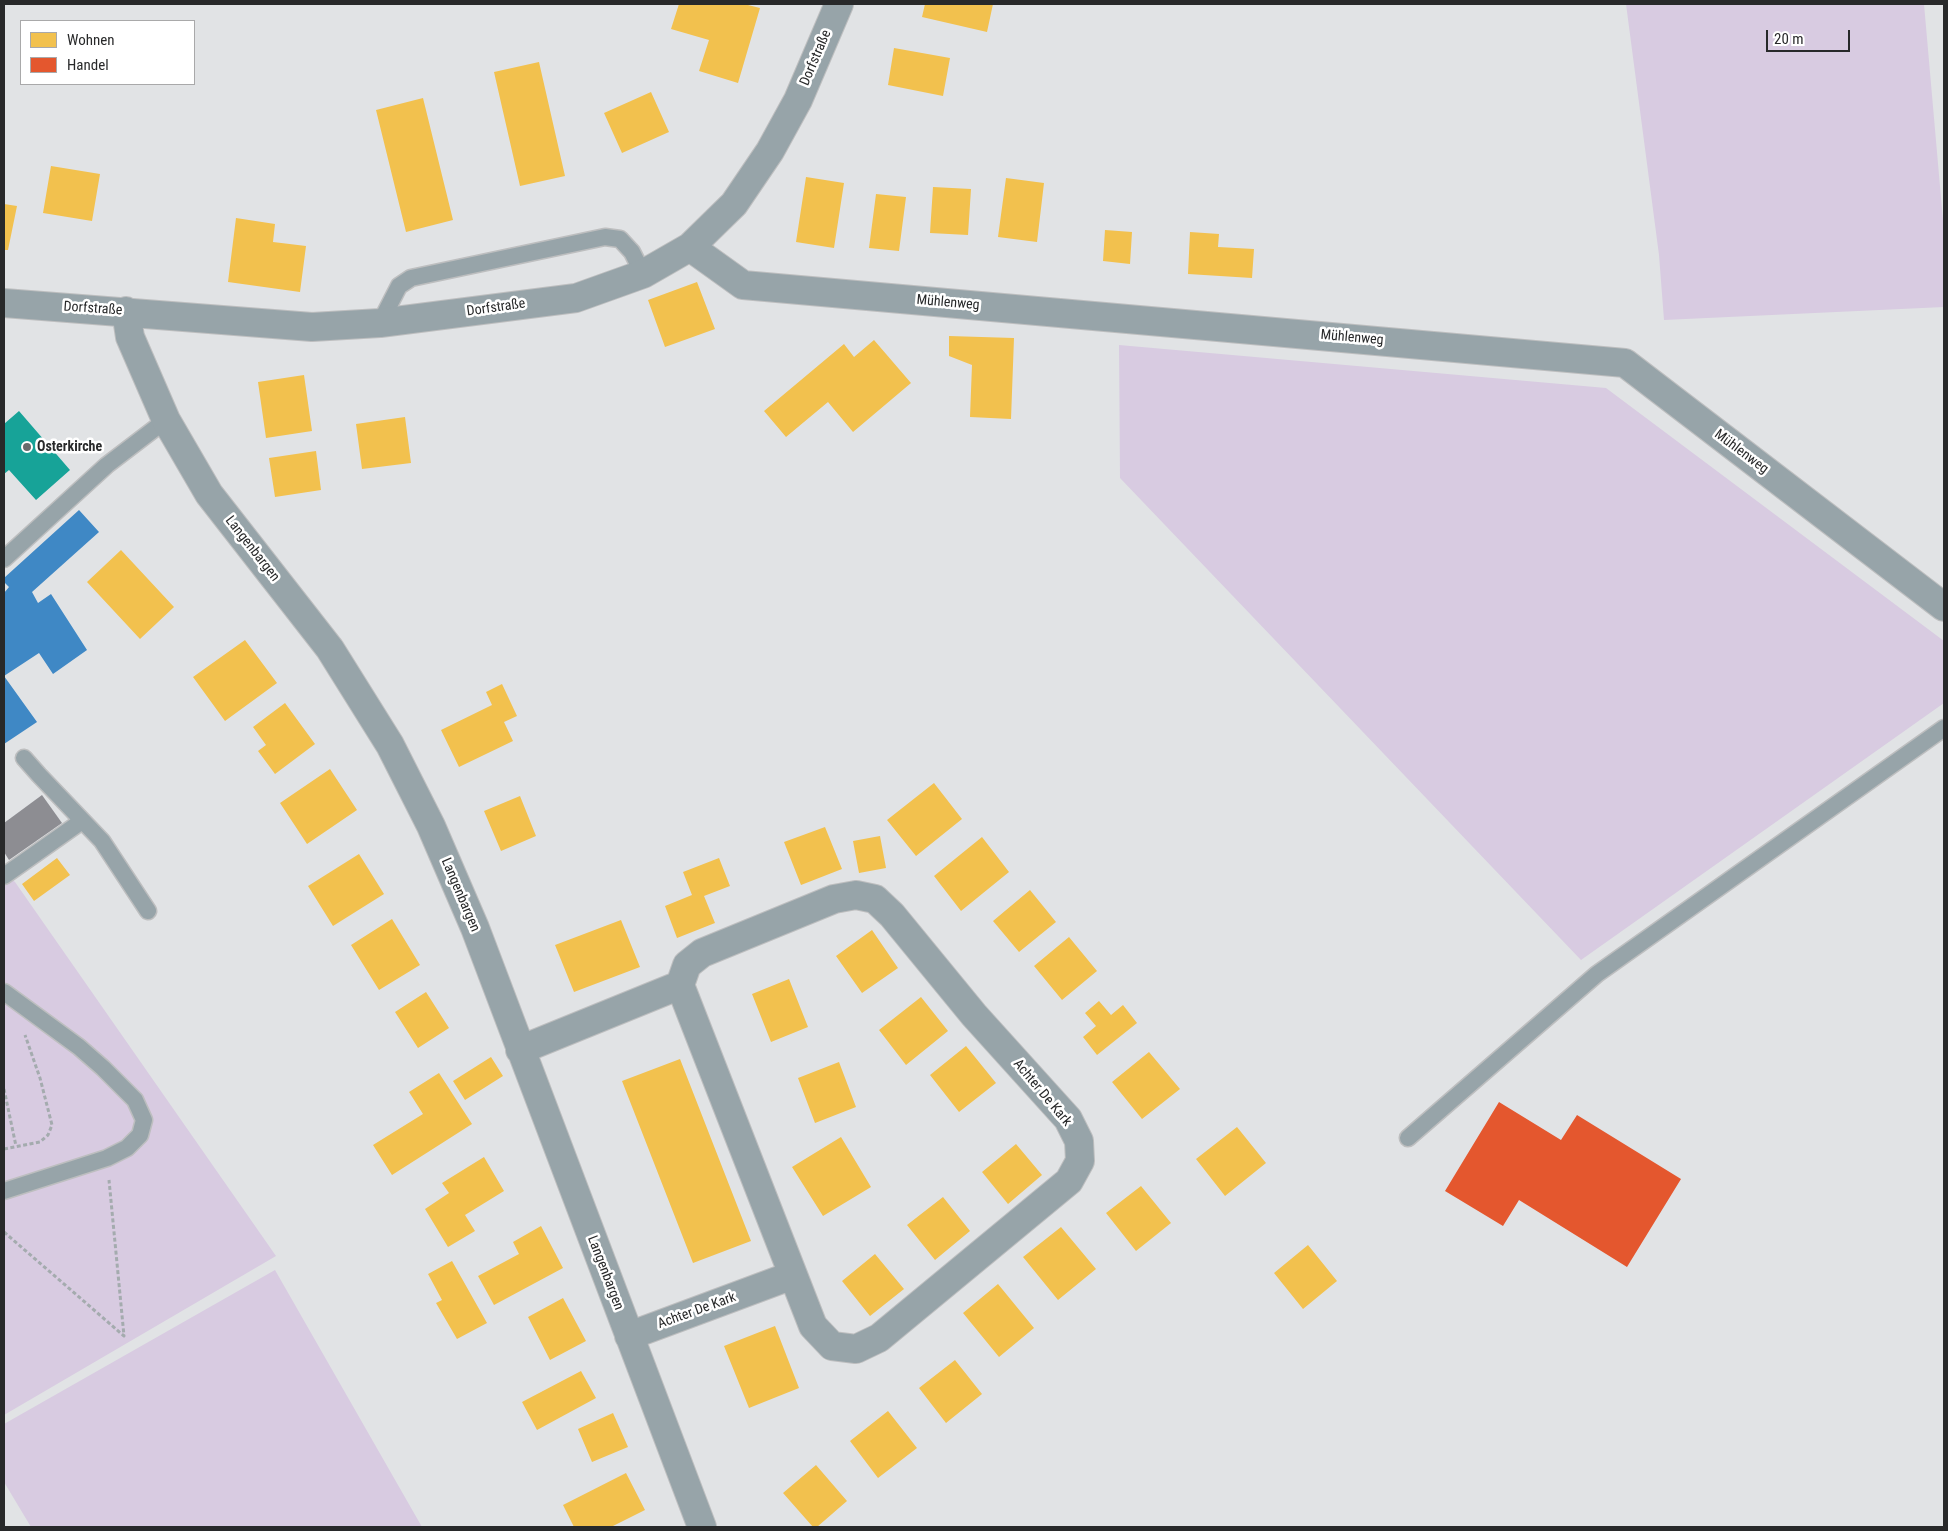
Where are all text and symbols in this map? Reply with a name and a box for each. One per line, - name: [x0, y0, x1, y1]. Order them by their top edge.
- legend: [20, 20, 195, 85]
- scale bar: [1768, 20, 1852, 52]
- street label: Dorfstraße: [797, 28, 835, 88]
- text: 20 m: [1774, 30, 1804, 48]
- text: Wohnen: [67, 31, 115, 49]
- text: Handel: [67, 56, 109, 74]
- street label: Mühlenweg: [916, 292, 980, 314]
- street label: Dorfstraße: [466, 296, 526, 320]
- street label: Dorfstraße: [63, 299, 123, 319]
- street label: Mühlenweg: [1320, 327, 1384, 349]
- street label: Mühlenweg: [1711, 426, 1771, 478]
- place label: Osterkirche: [37, 439, 102, 455]
- marker: Osterkirche: [21, 441, 33, 453]
- street label: Langenbargen: [221, 513, 283, 585]
- street label: Langenbargen: [437, 856, 483, 934]
- street label: Achter De Kark: [1009, 1056, 1075, 1130]
- street label: Langenbargen: [583, 1233, 627, 1313]
- street label: Achter De Kark: [656, 1289, 738, 1333]

